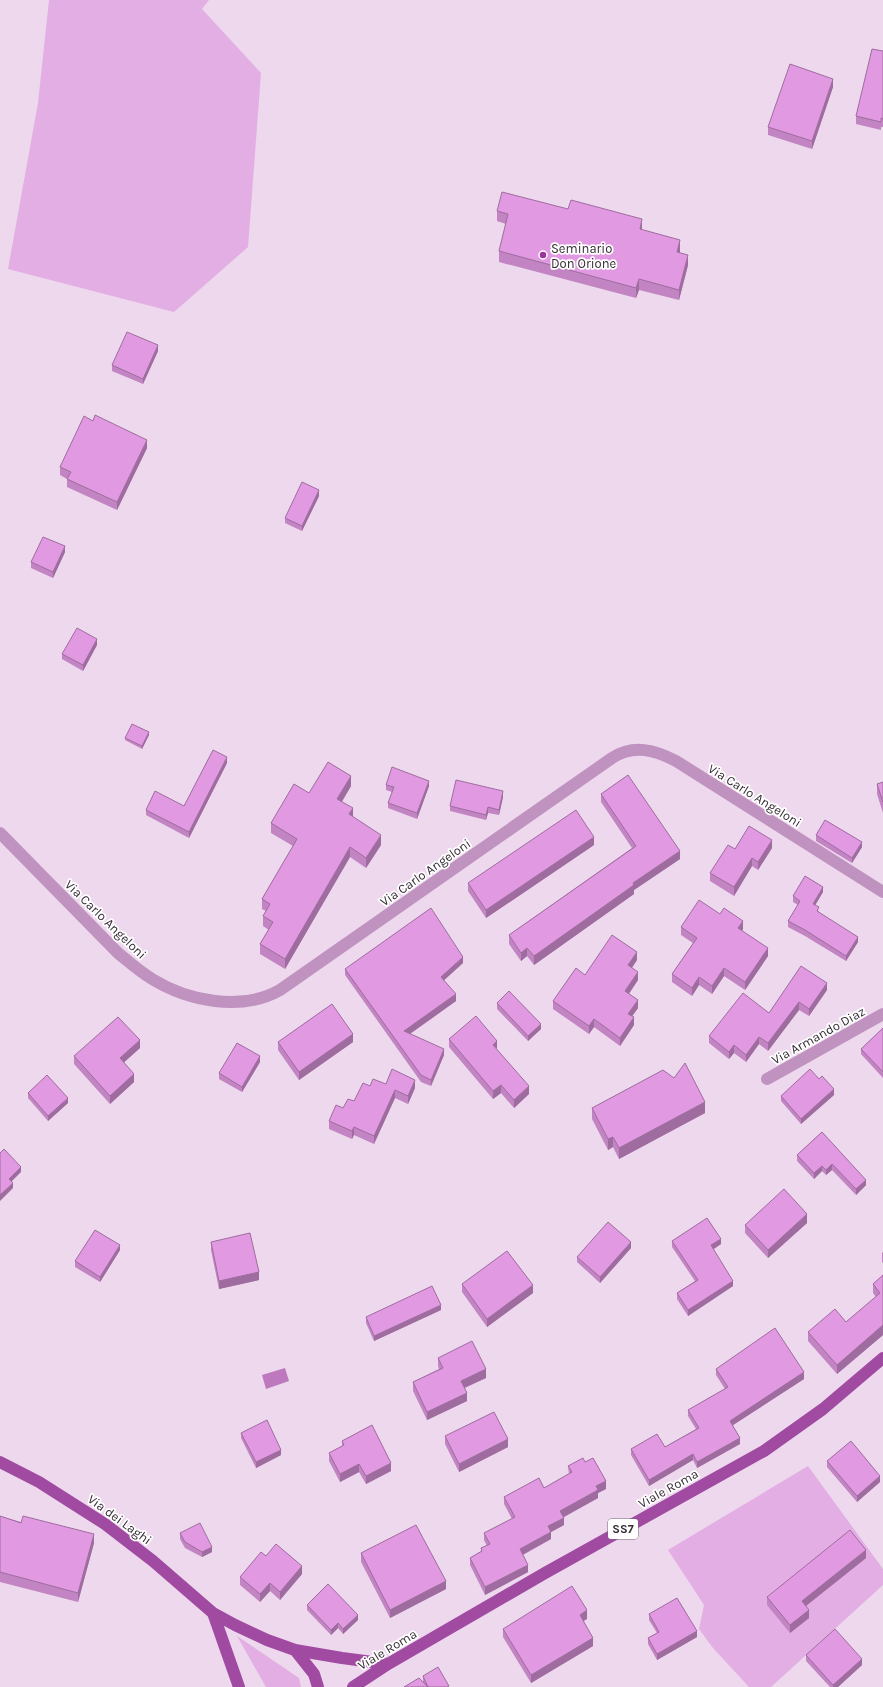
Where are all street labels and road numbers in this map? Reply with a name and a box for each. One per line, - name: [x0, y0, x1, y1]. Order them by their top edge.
- street label: Via Carlo Angeloni: [705, 761, 804, 830]
- street label: Via Carlo Angeloni: [377, 836, 473, 909]
- street label: Via Carlo Angeloni: [62, 877, 149, 962]
- street label: Via Armando Diaz: [769, 1004, 868, 1067]
- street label: Viale Roma: [636, 1466, 701, 1511]
- street label: Via dei Laghi: [85, 1491, 154, 1548]
- road number: SS7: [608, 1519, 638, 1539]
- street label: Viale Roma: [355, 1626, 419, 1673]

